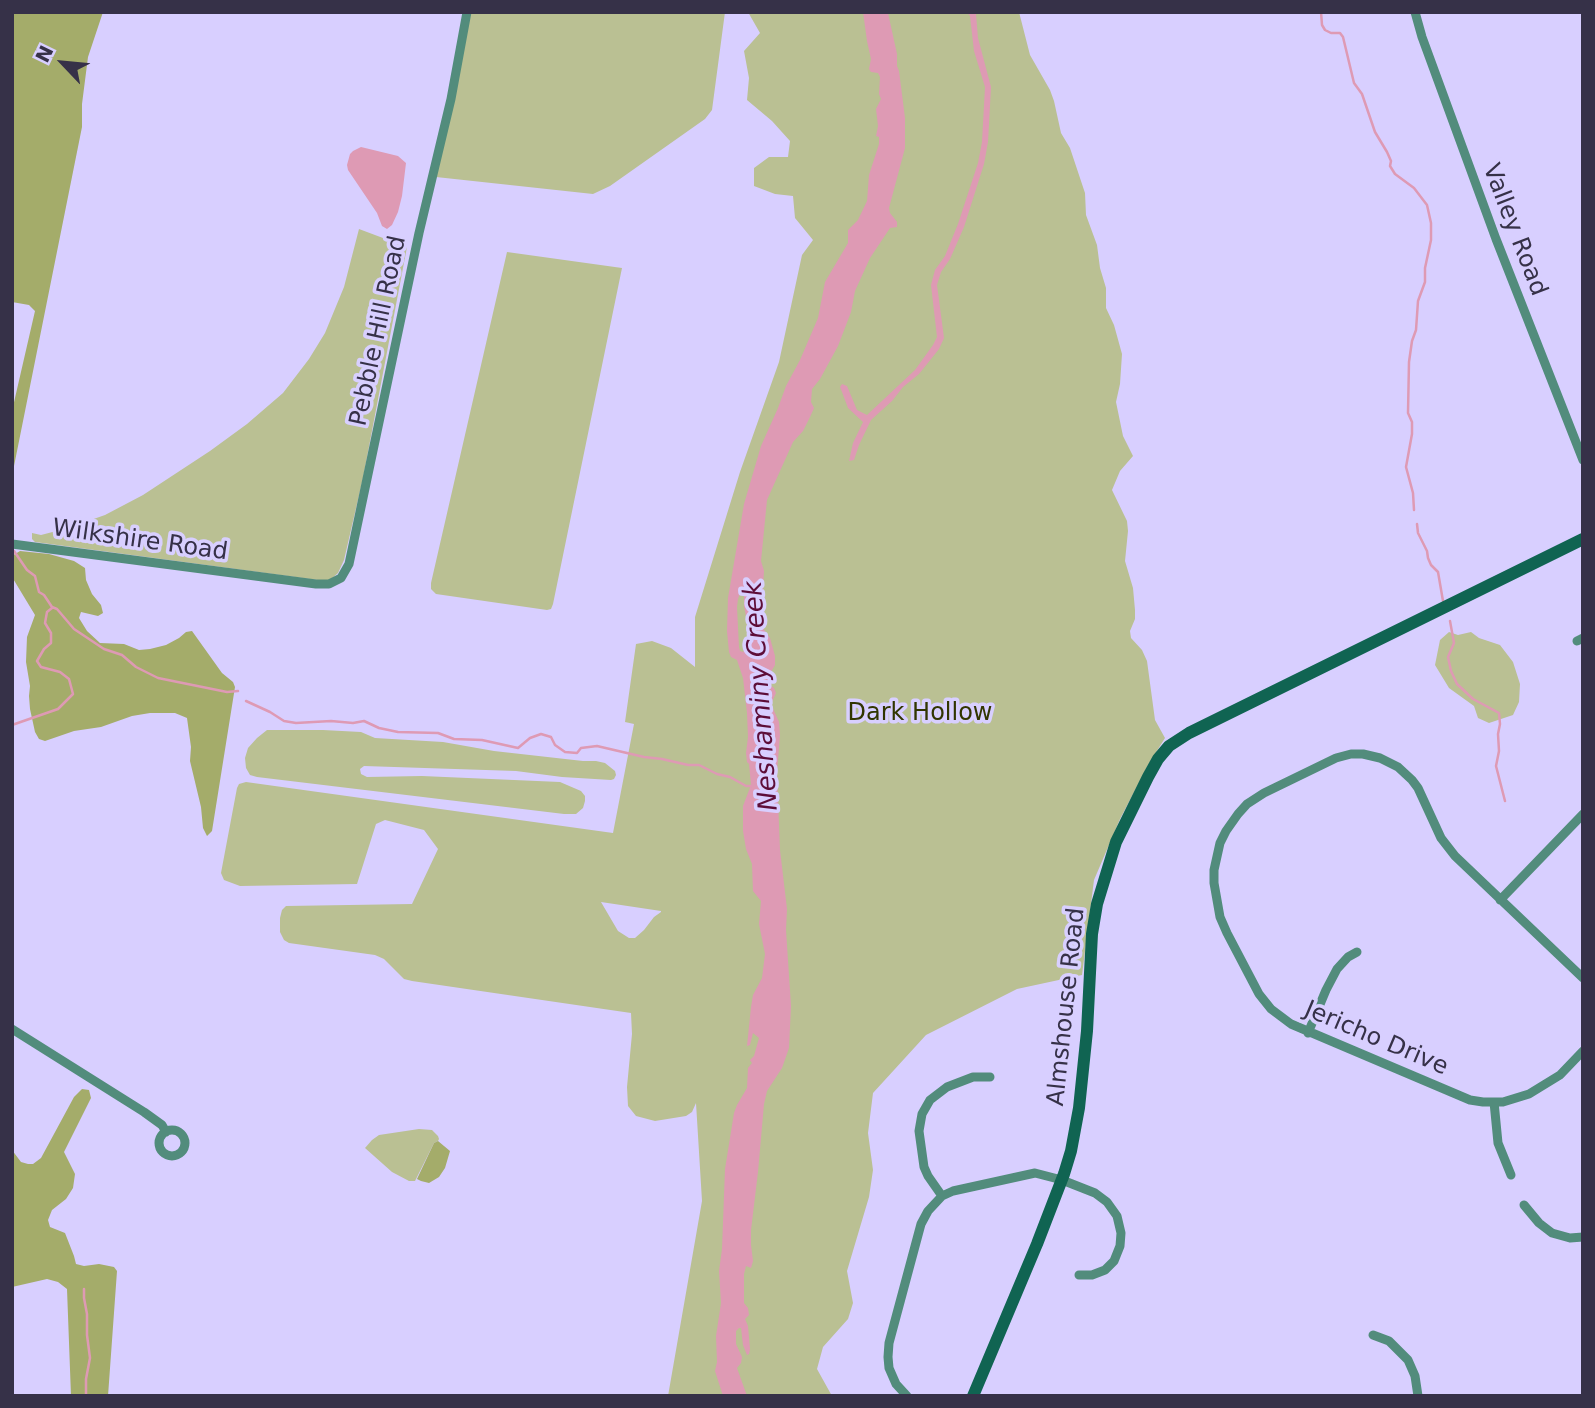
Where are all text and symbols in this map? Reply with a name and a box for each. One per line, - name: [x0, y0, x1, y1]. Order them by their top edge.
- north arrow: [28, 28, 98, 98]
- text: N: [31, 42, 57, 66]
- street label: Valley Road: [1476, 160, 1552, 300]
- street label: Pebble Hill Road: [345, 233, 413, 429]
- street label: Wilkshire Road: [50, 514, 230, 568]
- water label: Neshaminy Creek: [738, 580, 786, 812]
- park label: Dark Hollow: [848, 700, 992, 728]
- street label: Almshouse Road: [1042, 906, 1092, 1108]
- street label: Jericho Drive: [1300, 996, 1452, 1082]

